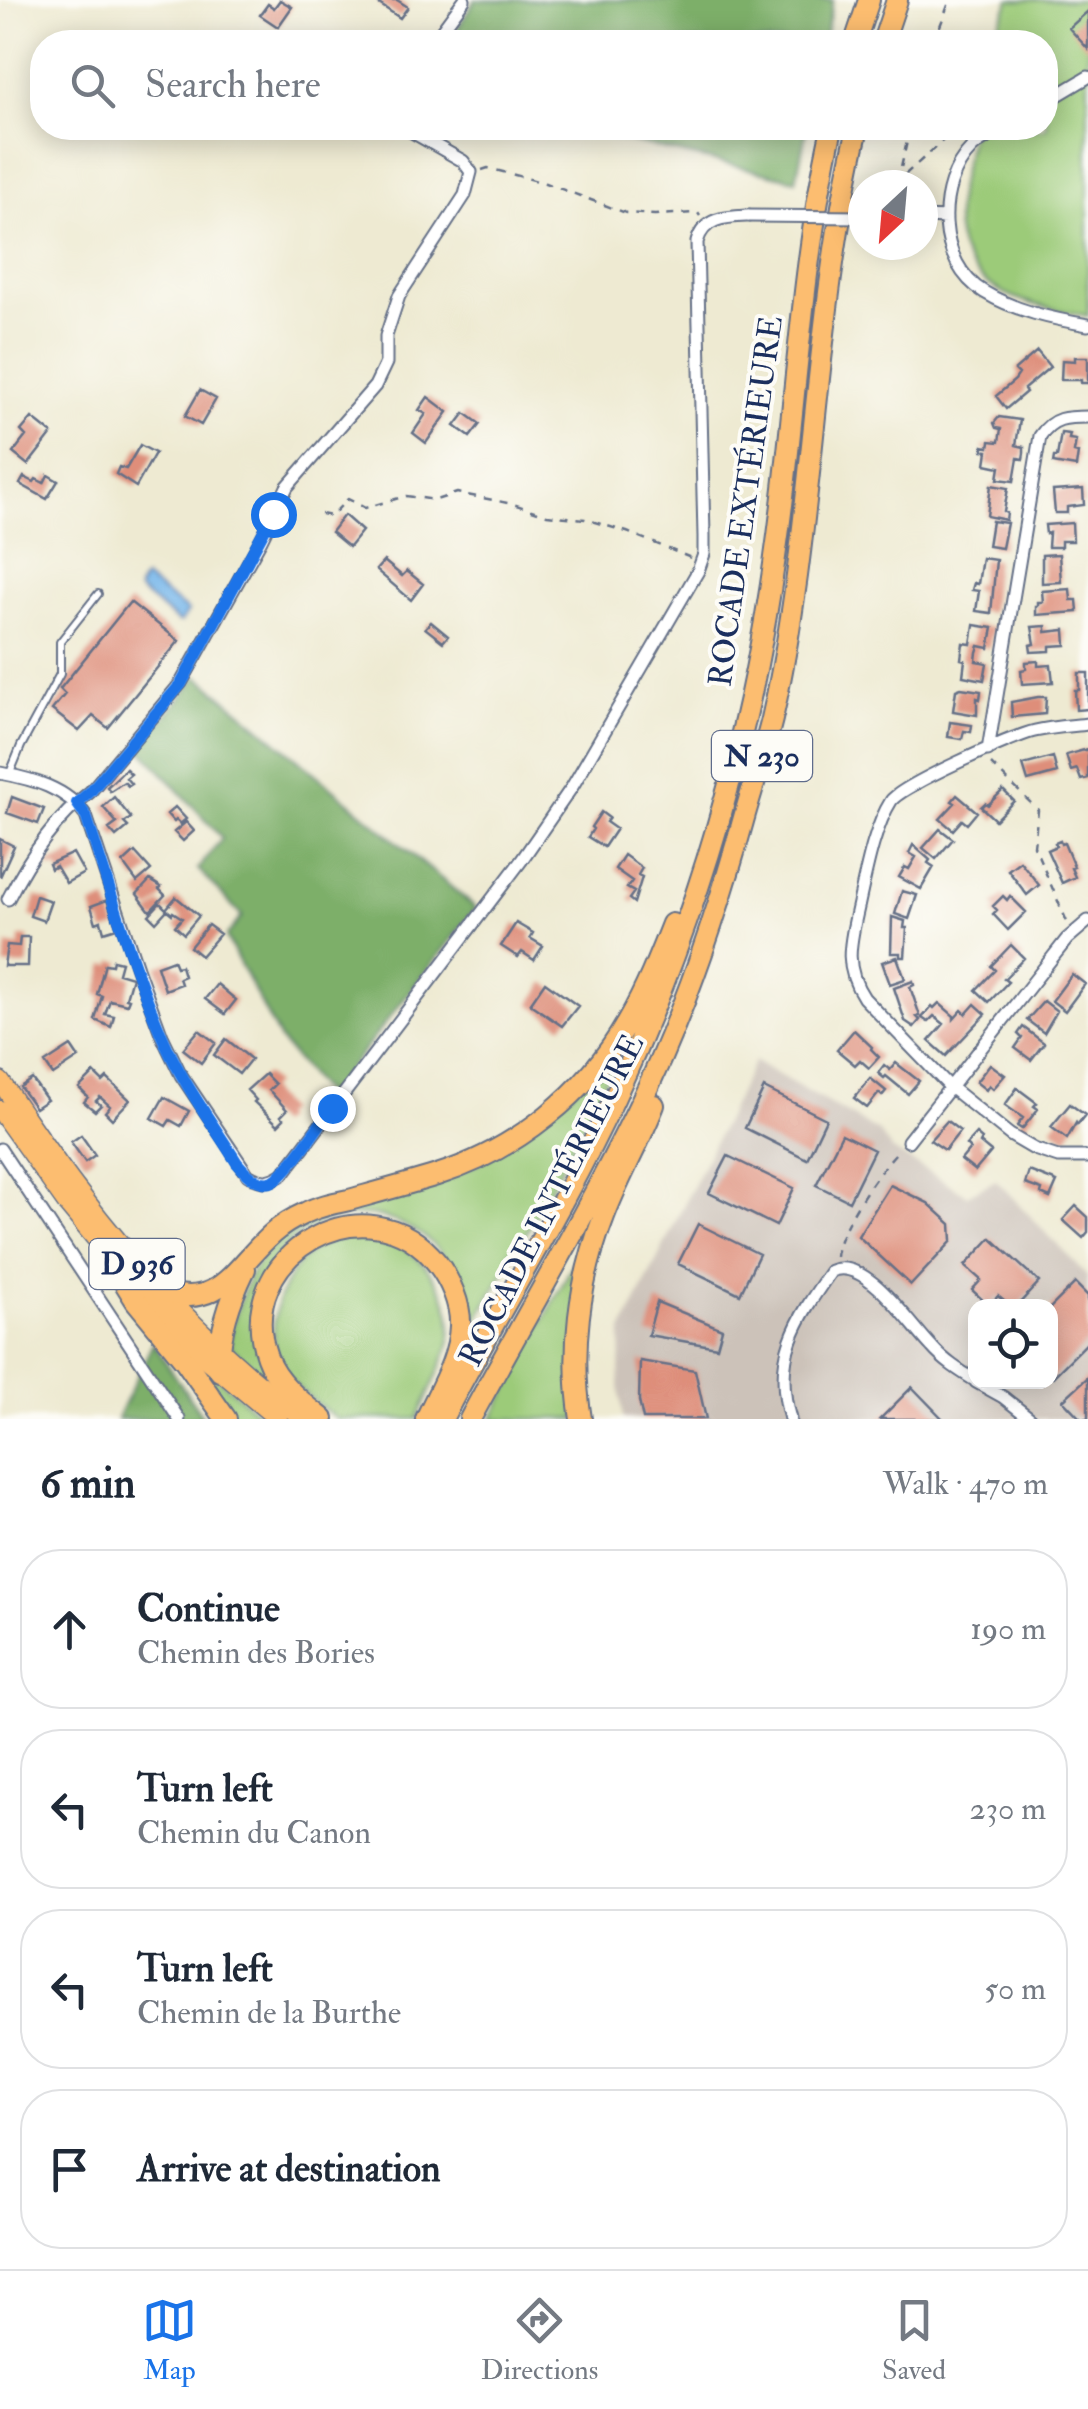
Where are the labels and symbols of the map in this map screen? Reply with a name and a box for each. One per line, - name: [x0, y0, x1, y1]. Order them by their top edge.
- north arrow: [848, 170, 938, 260]
- street label: ROCADE EXTÉRIEURE: [700, 313, 792, 689]
- route start: [251, 492, 297, 538]
- road number: N 230: [712, 731, 812, 781]
- street label: ROCADE INTÉRIEURE: [451, 1028, 653, 1373]
- route end: [310, 1086, 356, 1132]
- road number: D 936: [90, 1239, 184, 1289]

